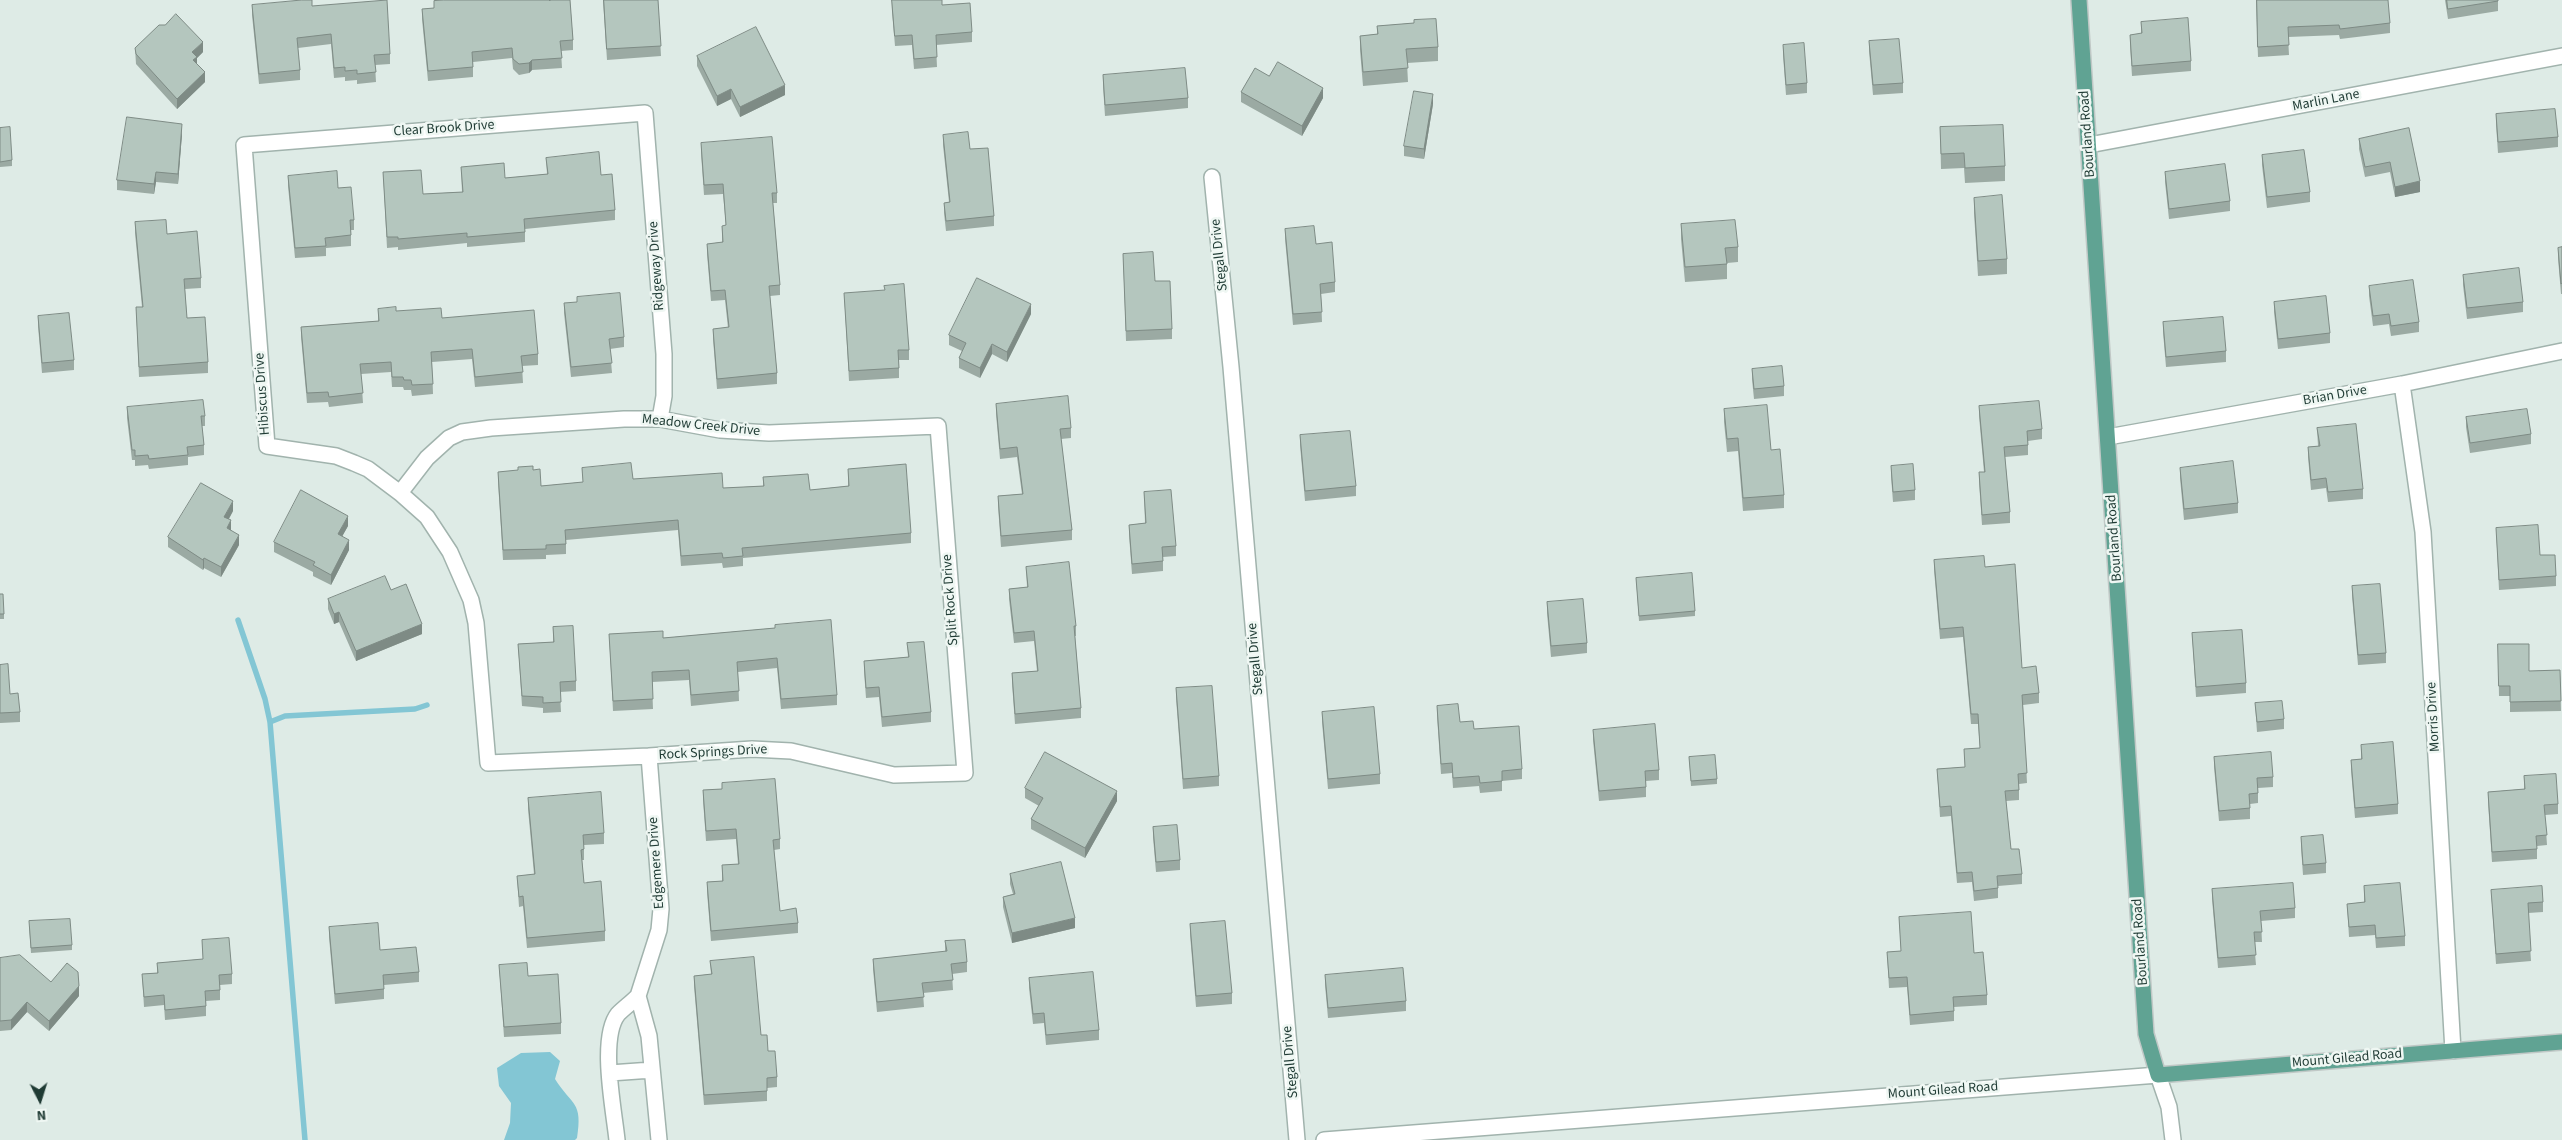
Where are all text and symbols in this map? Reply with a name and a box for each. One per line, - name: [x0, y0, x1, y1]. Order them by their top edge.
- street label: Marlin Lane: [2291, 86, 2361, 116]
- street label: Bourland Road: [2077, 90, 2099, 178]
- street label: Clear Brook Drive: [393, 117, 495, 141]
- street label: Stegall Drive: [1208, 218, 1232, 292]
- street label: Ridgeway Drive: [645, 221, 669, 311]
- street label: Hibiscus Drive: [252, 352, 274, 436]
- street label: Brian Drive: [2302, 382, 2368, 410]
- street label: Meadow Creek Drive: [641, 411, 761, 441]
- street label: Bourland Road: [2104, 494, 2126, 582]
- street label: Split Rock Drive: [939, 554, 963, 646]
- street label: Stegall Drive: [1244, 622, 1268, 696]
- street label: Morris Drive: [2424, 682, 2444, 752]
- street label: Rock Springs Drive: [658, 742, 768, 764]
- street label: Edgemere Drive: [645, 816, 669, 910]
- street label: Bourland Road: [2130, 898, 2152, 986]
- street label: Stegall Drive: [1279, 1025, 1303, 1099]
- street label: Mount Gilead Road: [2291, 1046, 2403, 1072]
- north arrow: [15, 1075, 65, 1125]
- street label: Mount Gilead Road: [1887, 1079, 1999, 1103]
- text: N: [36, 1105, 47, 1125]

